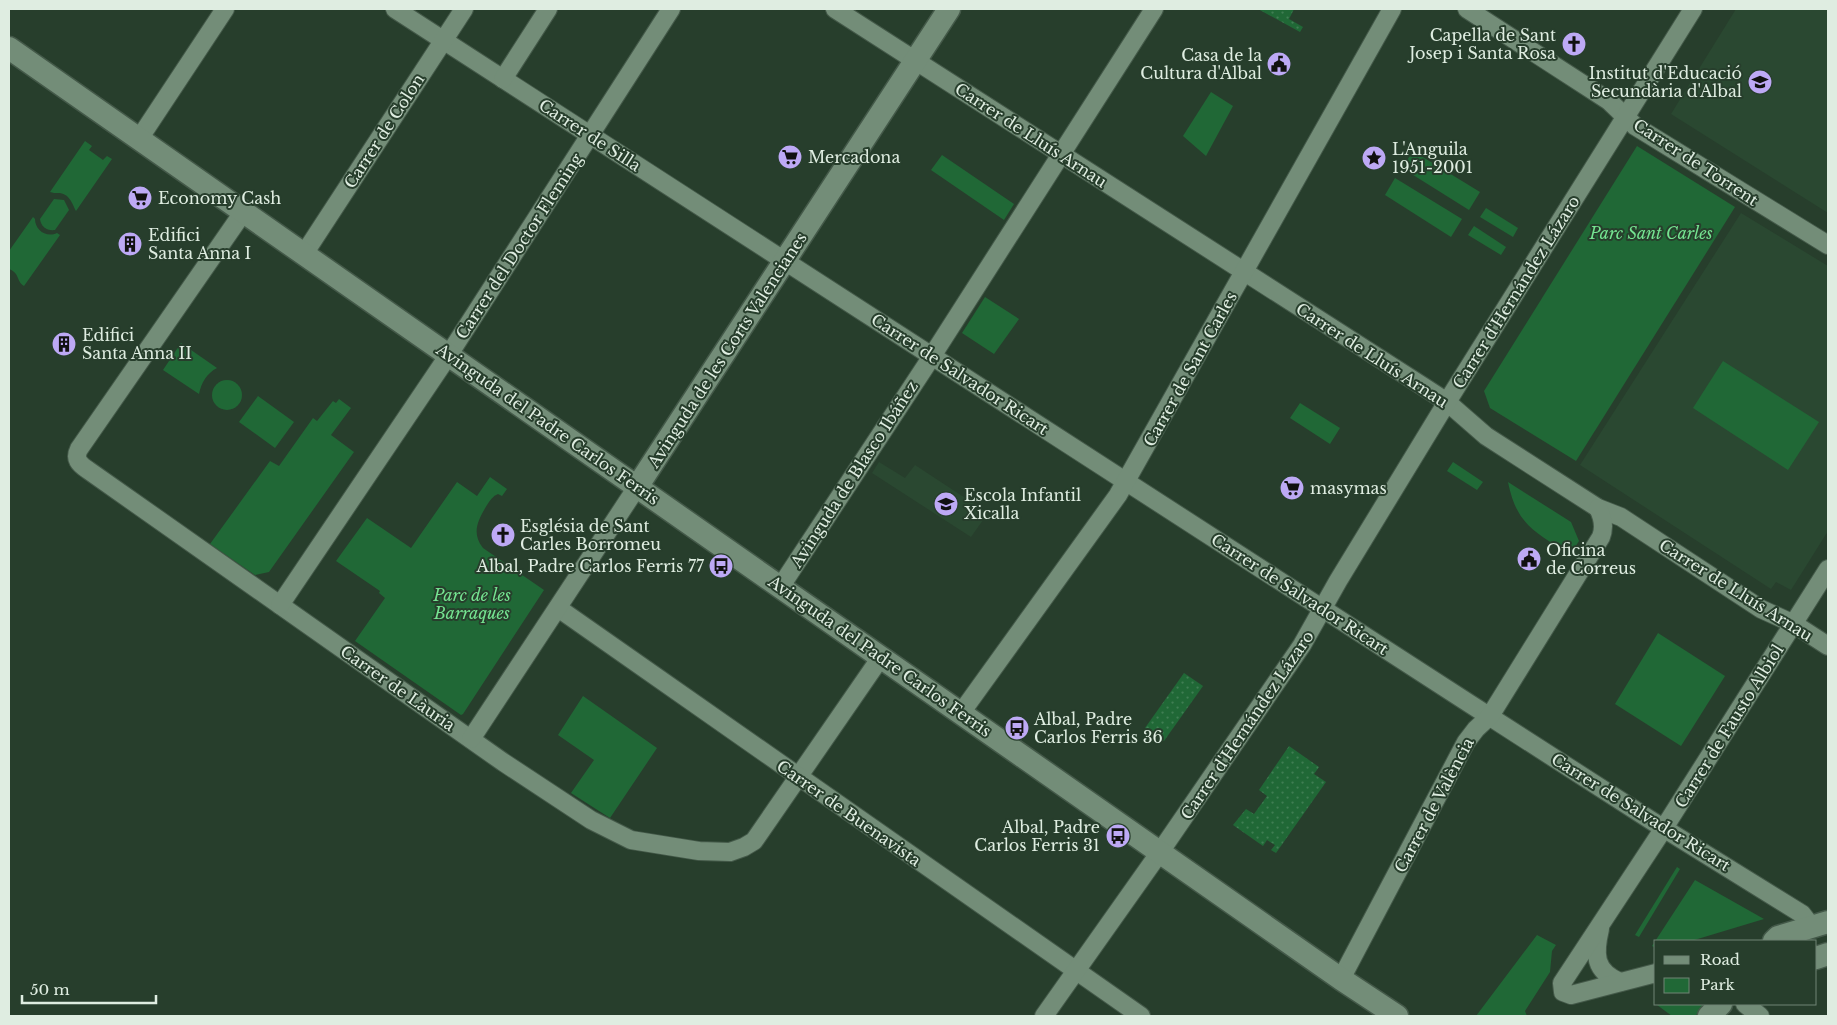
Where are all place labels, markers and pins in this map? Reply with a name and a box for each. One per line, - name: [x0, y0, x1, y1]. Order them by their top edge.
- place label: Capella de Sant Josep i Santa Rosa: [1407, 25, 1556, 63]
- church icon: Capella de Sant Josep i Santa Rosa: [1561, 31, 1587, 57]
- place label: Casa de la Cultura d'Albal: [1140, 45, 1262, 83]
- public building icon: Casa de la Cultura d'Albal: [1266, 51, 1292, 77]
- place label: Institut d'Educació Secundària d'Albal: [1589, 63, 1742, 101]
- school or university icon: Institut d'Educació Secundària d'Albal: [1747, 69, 1773, 95]
- place label: L'Anguila 1951-2001: [1392, 139, 1473, 177]
- supermarket icon: Mercadona: [777, 144, 803, 170]
- place icon: L'Anguila 1951-2001: [1361, 145, 1387, 171]
- place label: Mercadona: [808, 147, 900, 167]
- supermarket icon: Economy Cash: [127, 185, 153, 211]
- place label: Economy Cash: [158, 188, 281, 208]
- place label: Edifici Santa Anna I: [148, 225, 251, 263]
- building icon: Edifici Santa Anna I: [117, 231, 143, 257]
- place label: Edifici Santa Anna II: [82, 325, 192, 363]
- building icon: Edifici Santa Anna II: [51, 331, 77, 357]
- supermarket icon: masymas: [1279, 475, 1305, 501]
- place label: masymas: [1310, 478, 1387, 498]
- place label: Escola Infantil Xicalla: [964, 485, 1081, 523]
- school or university icon: Escola Infantil Xicalla: [933, 491, 959, 517]
- place label: Església de Sant Carles Borromeu: [520, 516, 661, 554]
- church icon: Església de Sant Carles Borromeu: [490, 522, 516, 548]
- place label: Oficina de Correus: [1546, 540, 1636, 578]
- public building icon: Oficina de Correus: [1516, 546, 1542, 572]
- bus stop icon: Albal, Padre Carlos Ferris 77: [708, 553, 734, 579]
- place label: Albal, Padre Carlos Ferris 77: [476, 556, 705, 576]
- place label: Albal, Padre Carlos Ferris 36: [1033, 709, 1163, 747]
- bus stop icon: Albal, Padre Carlos Ferris 36: [1004, 715, 1030, 741]
- place label: Albal, Padre Carlos Ferris 31: [974, 817, 1100, 855]
- bus stop icon: Albal, Padre Carlos Ferris 31: [1105, 823, 1131, 849]

